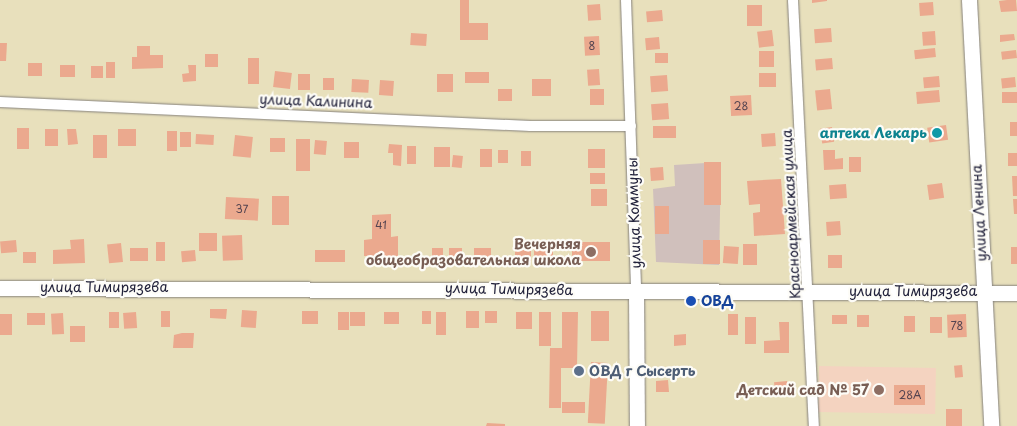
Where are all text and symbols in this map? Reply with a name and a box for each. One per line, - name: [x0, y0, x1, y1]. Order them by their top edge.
- house number: 8: [589, 39, 595, 53]
- street label: улица Калинина: [259, 91, 373, 111]
- house number: 28: [734, 99, 748, 113]
- place label: аптека Лекарь: [819, 125, 927, 141]
- marker: аптека Лекарь: [931, 127, 943, 139]
- street label: Красноармейская улица: [778, 128, 804, 300]
- street label: улица Коммуны: [624, 157, 644, 269]
- street label: улица Ленина: [968, 164, 990, 262]
- house number: 37: [236, 202, 248, 216]
- house number: 41: [375, 218, 387, 232]
- place label: Вечерняя общеобразовательная школа: [366, 236, 581, 268]
- marker: Вечерняя общеобразовательная школа: [585, 246, 597, 258]
- street label: улица Тимирязева: [40, 279, 168, 295]
- street label: улица Тимирязева: [445, 279, 573, 299]
- street label: улица Тимирязева: [849, 283, 977, 299]
- place label: ОВД: [701, 293, 733, 309]
- marker: ОВД: [685, 295, 697, 307]
- house number: 78: [951, 319, 963, 333]
- place label: ОВД г Сысерть: [589, 363, 696, 379]
- marker: ОВД г Сысерть: [573, 365, 585, 377]
- place label: Детский сад № 57: [736, 382, 869, 398]
- marker: Детский сад № 57: [873, 384, 885, 396]
- house number: 28А: [898, 388, 922, 402]

